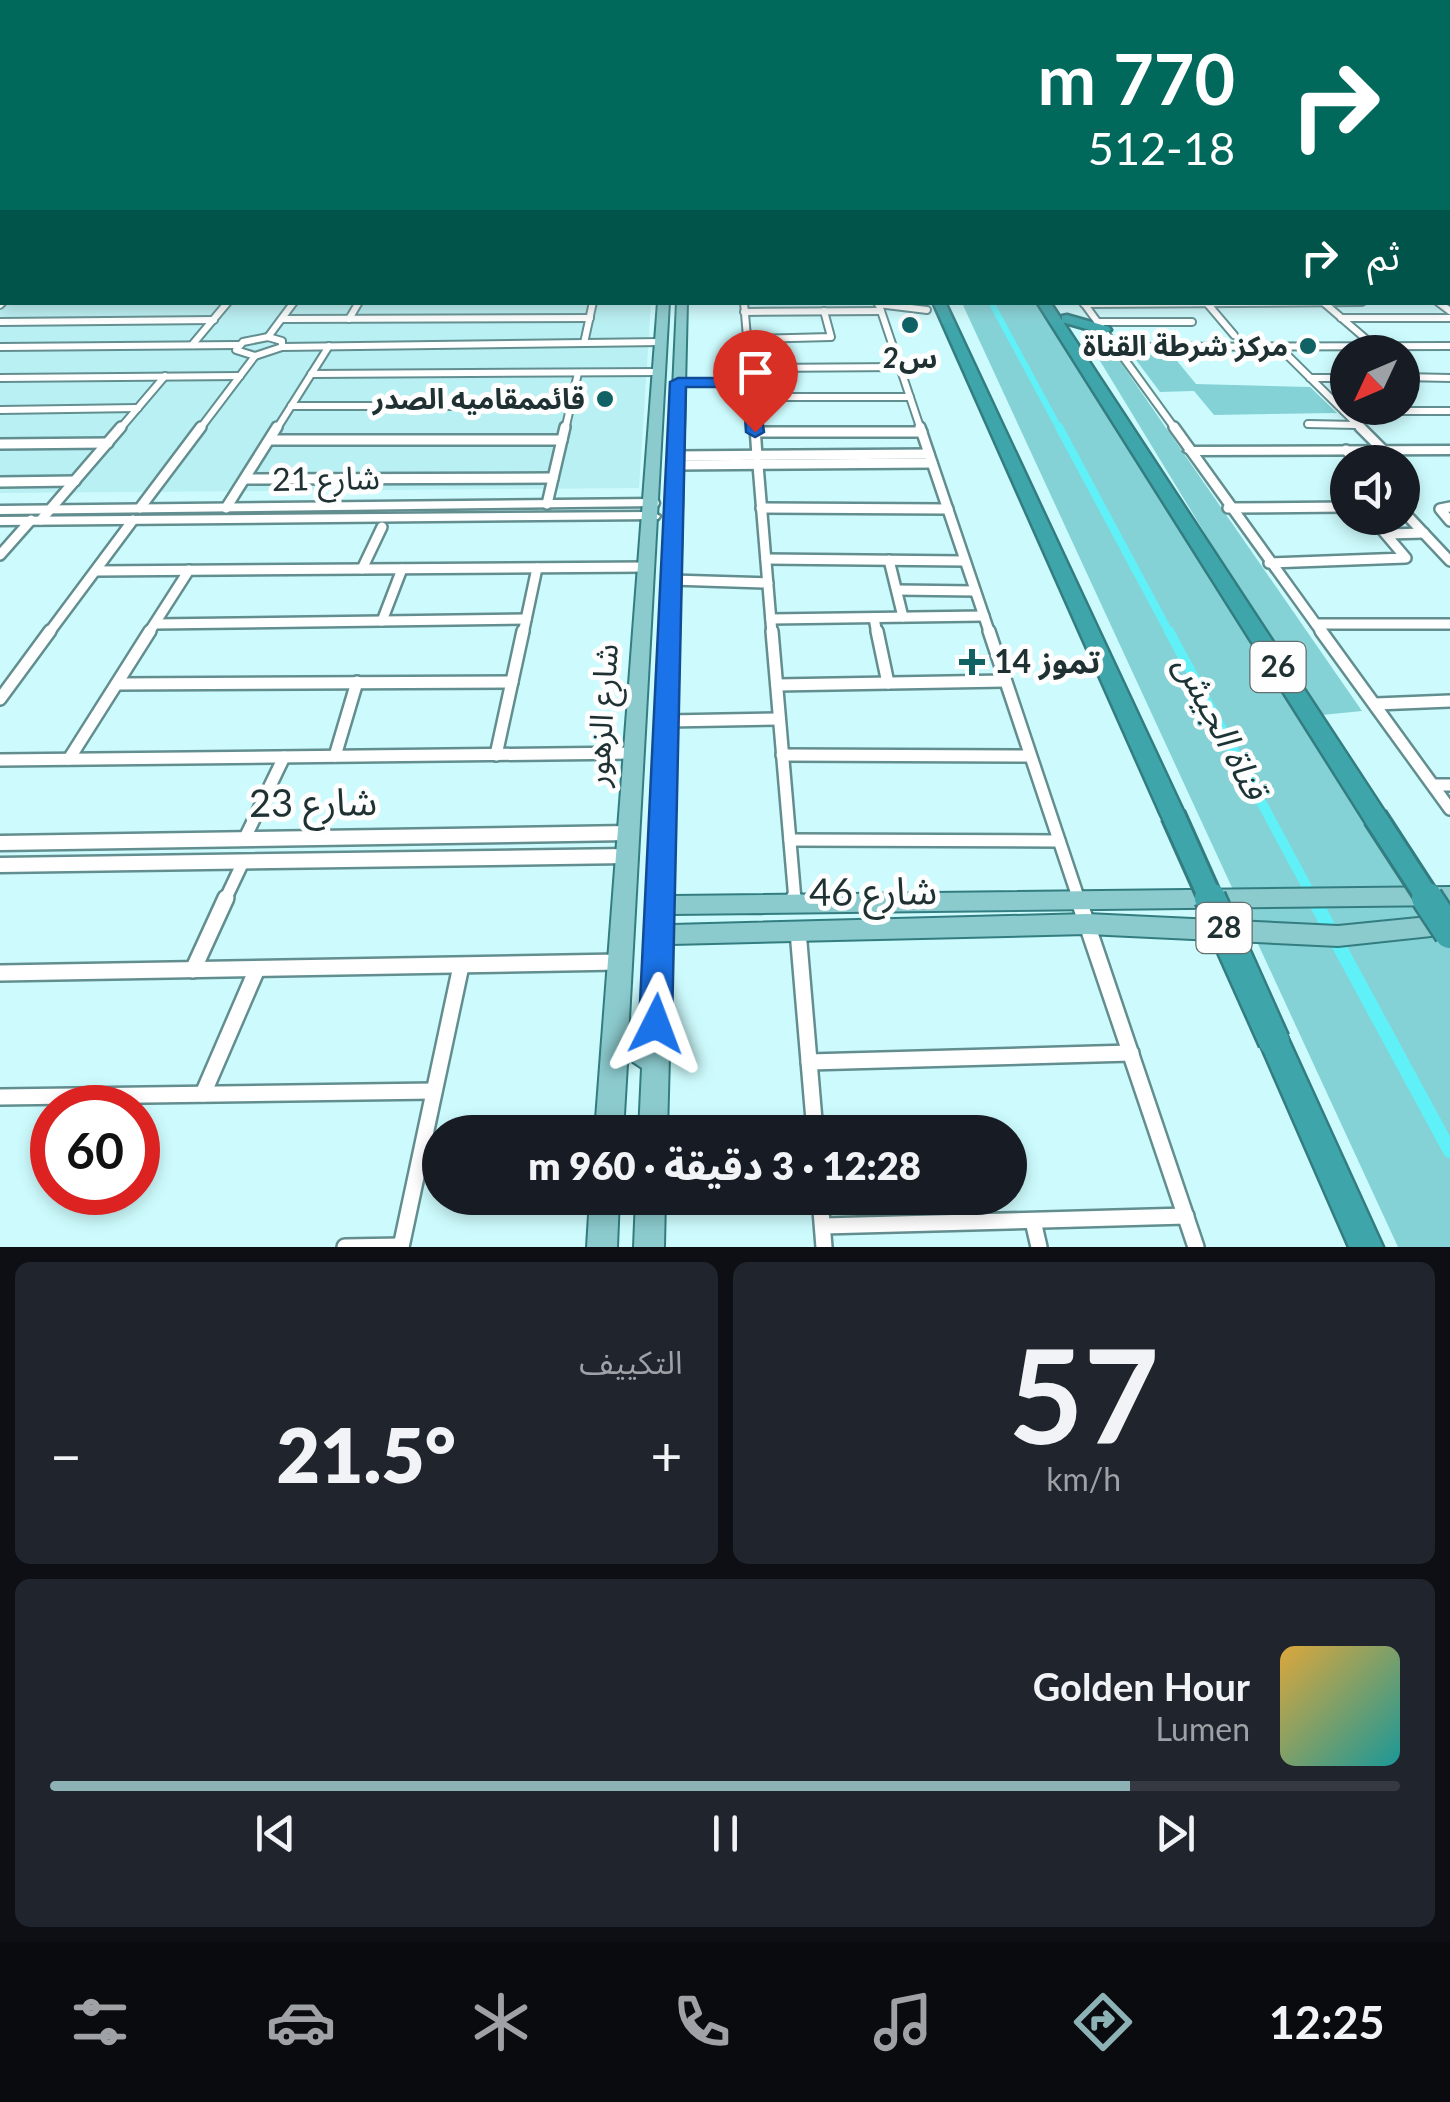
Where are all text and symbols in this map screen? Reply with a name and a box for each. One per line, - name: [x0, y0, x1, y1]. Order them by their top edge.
- text: 770 m: [1038, 36, 1235, 120]
- icon: right: [1270, 40, 1400, 170]
- text: 512-18: [1088, 121, 1235, 175]
- icon: right: [1292, 230, 1347, 285]
- text: ثم: [1367, 232, 1400, 278]
- marker: س2: [899, 314, 921, 336]
- place label: مركز شرطة القناة: [1083, 328, 1288, 363]
- pin: [713, 330, 798, 433]
- marker: مركز شرطة القناة: [1297, 335, 1319, 357]
- north arrow: [1330, 335, 1420, 425]
- map controls: [1330, 335, 1420, 535]
- place label: س2: [883, 340, 937, 374]
- icon: arrive: [728, 345, 783, 400]
- place label: قائممقاميه الصدر: [372, 381, 585, 416]
- marker: قائممقاميه الصدر: [594, 388, 616, 410]
- button: sound: [1330, 445, 1420, 535]
- street label: شارع 21: [272, 457, 380, 504]
- place label: 14 تموز: [994, 641, 1100, 681]
- street label: شارع الزهور: [576, 642, 631, 789]
- road number: 26: [1250, 642, 1306, 692]
- water label: قناة الجيش: [1166, 647, 1279, 808]
- marker: 14 تموز: [959, 649, 985, 675]
- street label: شارع 23: [249, 777, 377, 832]
- street label: شارع 46: [809, 866, 937, 921]
- road number: 28: [1196, 903, 1252, 953]
- position arrow: [604, 972, 708, 1076]
- speed limit sign: 60: [30, 1085, 160, 1215]
- text: 12:28 · 3 دقيقة · 960 m: [528, 1142, 921, 1188]
- text: 57: [1008, 1316, 1159, 1472]
- text: التكييف: [579, 1342, 683, 1381]
- text: 21.5°: [276, 1409, 456, 1499]
- text: −: [50, 1422, 82, 1488]
- text: +: [651, 1422, 683, 1488]
- text: km/h: [1046, 1459, 1121, 1498]
- text: Golden Hour: [1033, 1663, 1250, 1709]
- text: Lumen: [1156, 1709, 1250, 1748]
- icon: previous: [248, 1806, 303, 1861]
- icon: pause: [698, 1806, 753, 1861]
- icon: next: [1148, 1806, 1203, 1861]
- icon: filters: [65, 1987, 135, 2057]
- icon: car: [266, 1987, 336, 2057]
- icon: climate: [466, 1987, 536, 2057]
- icon: phone: [667, 1987, 737, 2057]
- icon: music: [868, 1987, 938, 2057]
- icon: directions: [1068, 1987, 1138, 2057]
- text: 12:25: [1269, 1995, 1385, 2049]

